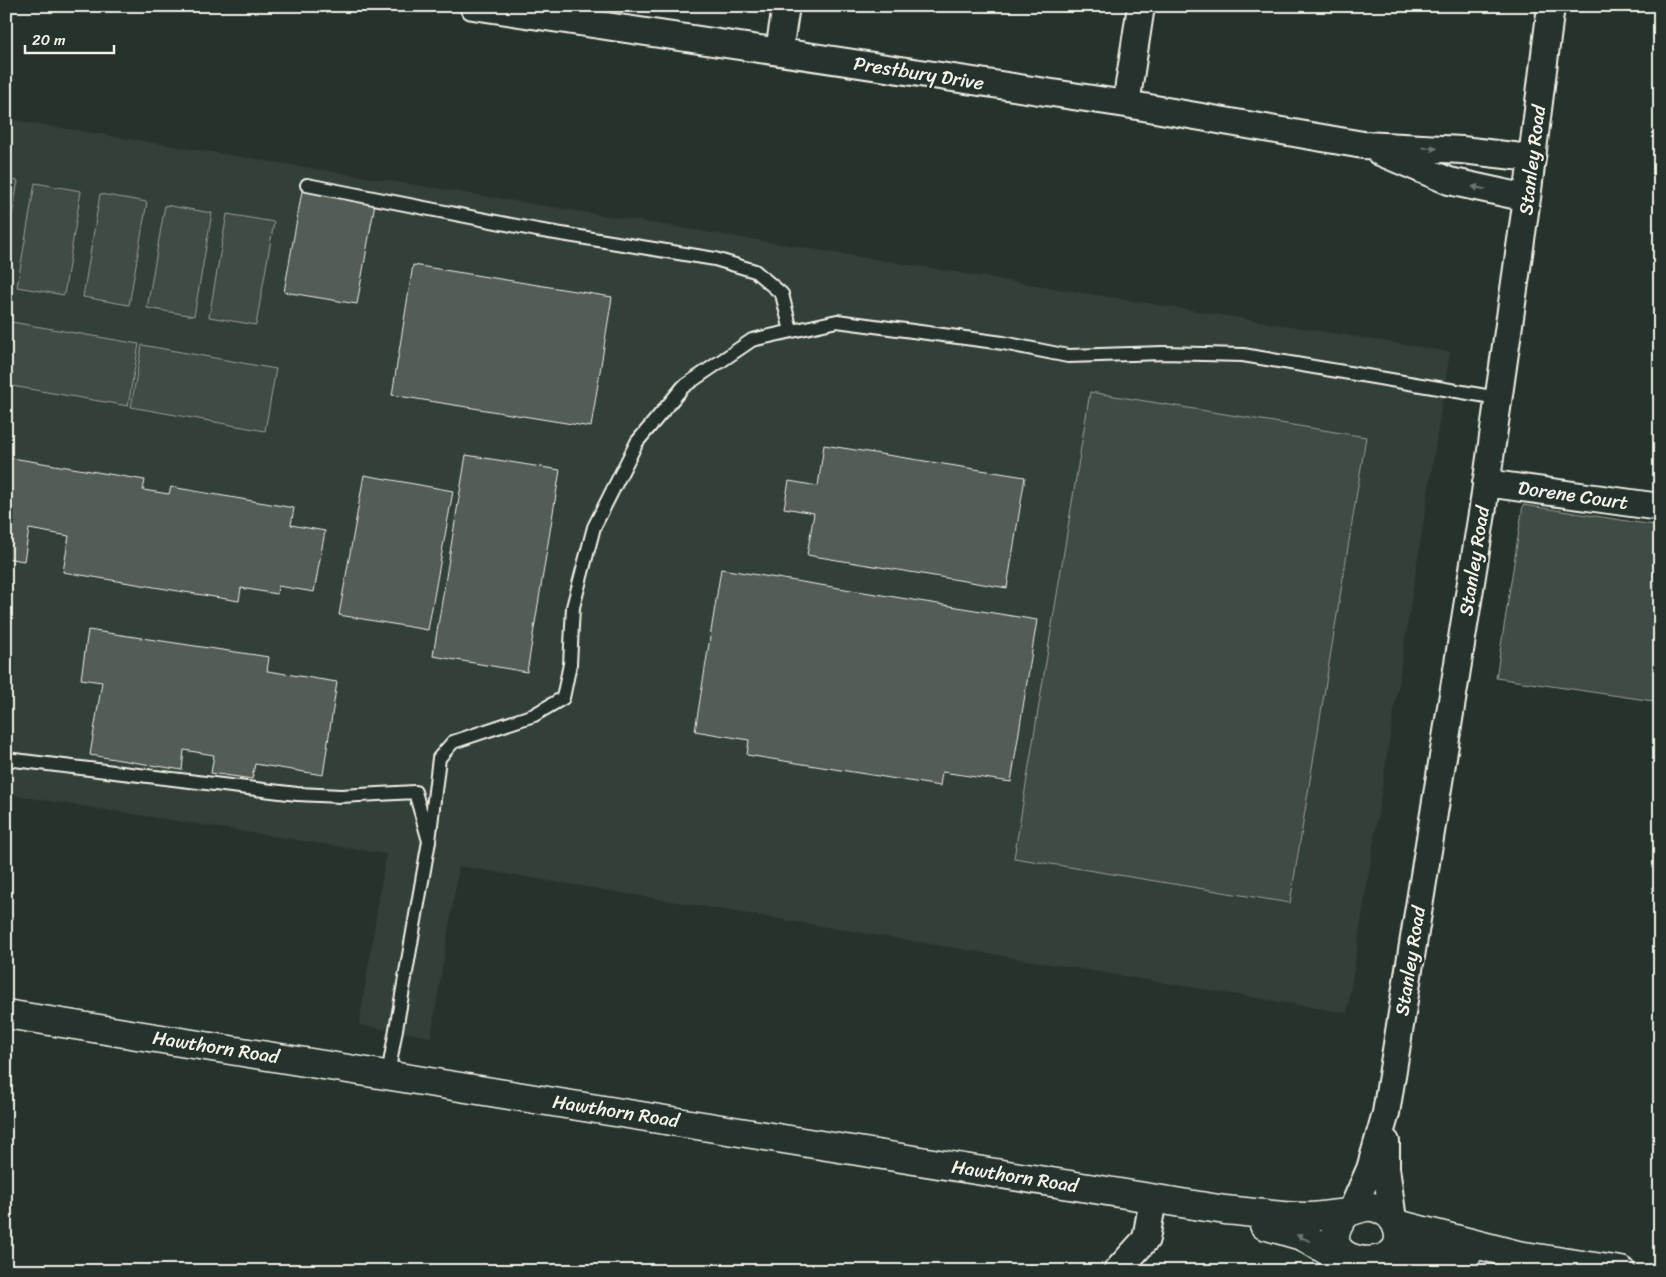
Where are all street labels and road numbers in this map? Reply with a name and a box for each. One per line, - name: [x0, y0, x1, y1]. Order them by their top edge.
- street label: Prestbury Drive: [851, 46, 987, 100]
- street label: Stanley Road: [1509, 102, 1555, 217]
- street label: Dorene Court: [1516, 471, 1630, 519]
- street label: Stanley Road: [1449, 503, 1499, 618]
- street label: Stanley Road: [1385, 903, 1435, 1018]
- street label: Hawthorn Road: [150, 1021, 283, 1074]
- street label: Hawthorn Road: [550, 1085, 683, 1138]
- street label: Hawthorn Road: [949, 1150, 1082, 1203]

